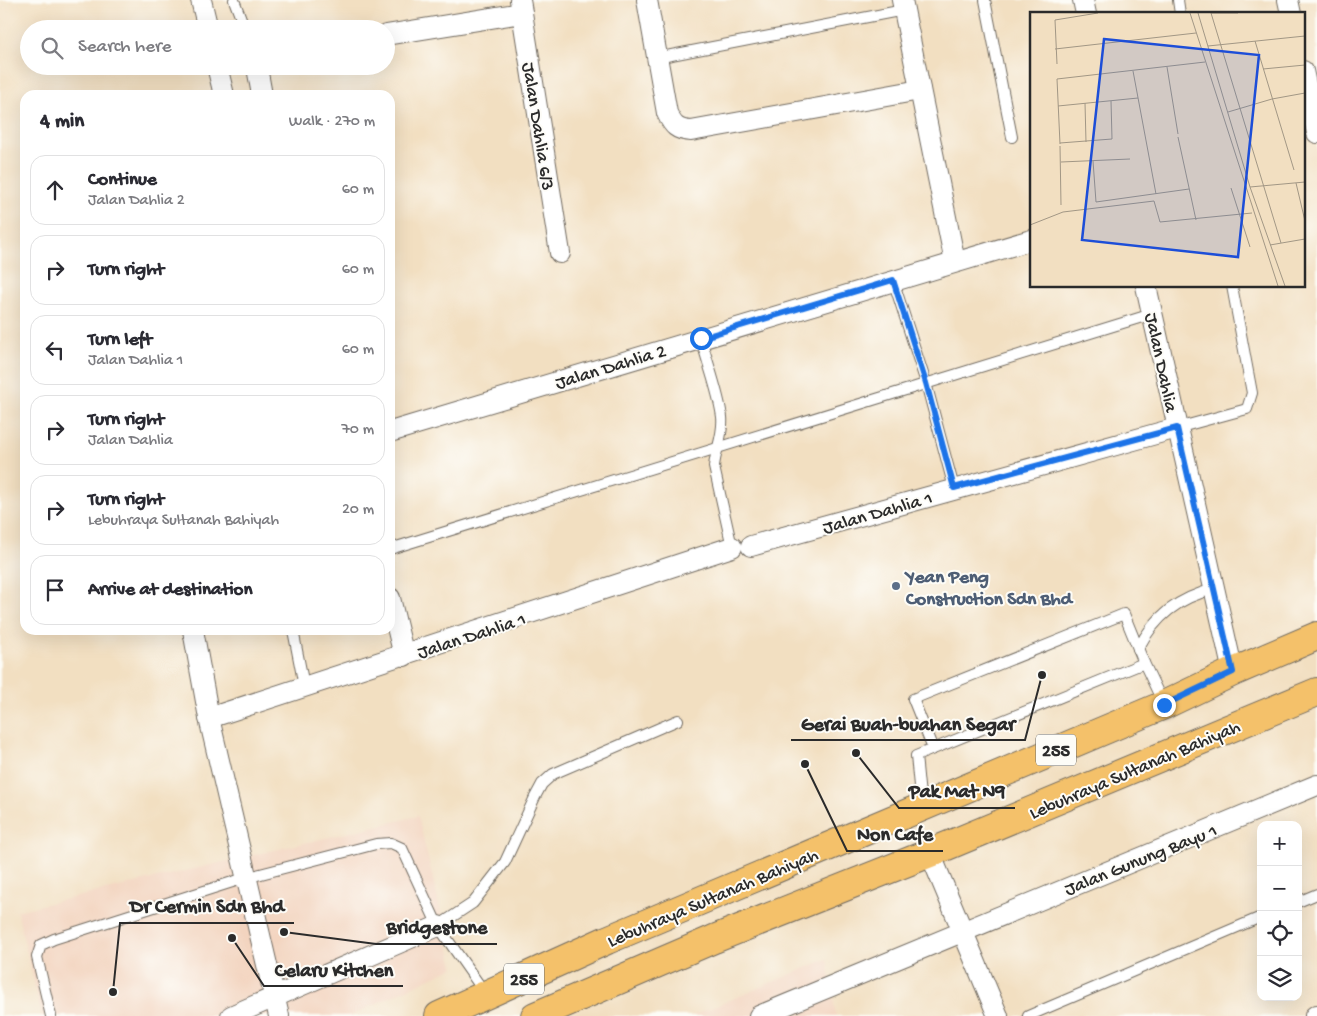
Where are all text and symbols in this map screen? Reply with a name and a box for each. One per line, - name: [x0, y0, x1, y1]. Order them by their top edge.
- inset map: [1030, 12, 1304, 288]
- search box: [20, 20, 395, 75]
- icon: search: [38, 34, 66, 62]
- text: Search here: [78, 36, 172, 59]
- street label: Jalan Dahlia 6/3: [515, 61, 558, 192]
- text: 4 min: [40, 110, 84, 135]
- text: Walk · 270 m: [289, 113, 375, 132]
- text: Continue: [88, 169, 157, 192]
- icon: ahead: [41, 176, 69, 204]
- text: 60 m: [342, 181, 374, 200]
- text: Jalan Dahlia 2: [88, 192, 185, 211]
- icon: right: [41, 256, 69, 284]
- text: Turn right: [88, 259, 164, 282]
- text: 60 m: [342, 261, 374, 280]
- street label: Jalan Dahlia: [1138, 311, 1182, 416]
- route start: [690, 327, 713, 350]
- text: Turn left: [88, 329, 152, 352]
- icon: left: [41, 336, 69, 364]
- text: 60 m: [342, 341, 374, 360]
- street label: Jalan Dahlia 2: [553, 341, 669, 396]
- text: Jalan Dahlia 1: [88, 352, 183, 371]
- text: Turn right: [88, 409, 164, 432]
- icon: right: [41, 416, 69, 444]
- text: 70 m: [341, 421, 374, 440]
- text: Jalan Dahlia: [88, 432, 173, 451]
- street label: Jalan Dahlia 1: [820, 488, 935, 541]
- text: Turn right: [88, 489, 164, 512]
- icon: right: [41, 496, 69, 524]
- text: 20 m: [342, 501, 374, 520]
- text: Lebuhraya Sultanah Bahiyah: [88, 512, 279, 531]
- place label: Yean Peng Construction Sdn Bhd: [904, 567, 1074, 612]
- icon: arrive: [41, 576, 69, 604]
- text: Arrive at destination: [88, 579, 252, 602]
- marker: Yean Peng Construction Sdn Bhd: [890, 580, 902, 592]
- street label: Jalan Dahlia 1: [415, 609, 529, 666]
- route end: [1153, 694, 1176, 717]
- callout: Gerai Buah-buahan Segar: [791, 705, 1025, 740]
- text: Gerai Buah-buahan Segar: [801, 715, 1017, 738]
- street label: Lebuhraya Sultanah Bahiyah: [1026, 716, 1244, 826]
- road number: 255: [1036, 734, 1076, 766]
- callout: Pak Mat N9: [899, 773, 1015, 808]
- text: Pak Mat N9: [908, 782, 1005, 805]
- callout: Non Cafe: [847, 816, 943, 851]
- street label: Jalan Gunung Bayu 1: [1062, 820, 1221, 902]
- map controls: [1257, 821, 1302, 1001]
- button: +: [1257, 821, 1302, 866]
- text: Non Cafe: [857, 825, 934, 848]
- street label: Lebuhraya Sultanah Bahiyah: [604, 844, 822, 954]
- button: −: [1257, 866, 1302, 911]
- callout: Dr Cermin Sdn Bhd: [120, 888, 294, 923]
- text: Dr Cermin Sdn Bhd: [128, 897, 286, 920]
- callout: Bridgestone: [376, 909, 497, 944]
- button: locate: [1257, 911, 1302, 956]
- text: Bridgestone: [386, 918, 488, 941]
- callout: Celaru Kitchen: [264, 951, 403, 986]
- button: layers: [1257, 956, 1302, 1001]
- text: Celaru Kitchen: [274, 961, 394, 984]
- road number: 255: [504, 964, 544, 994]

